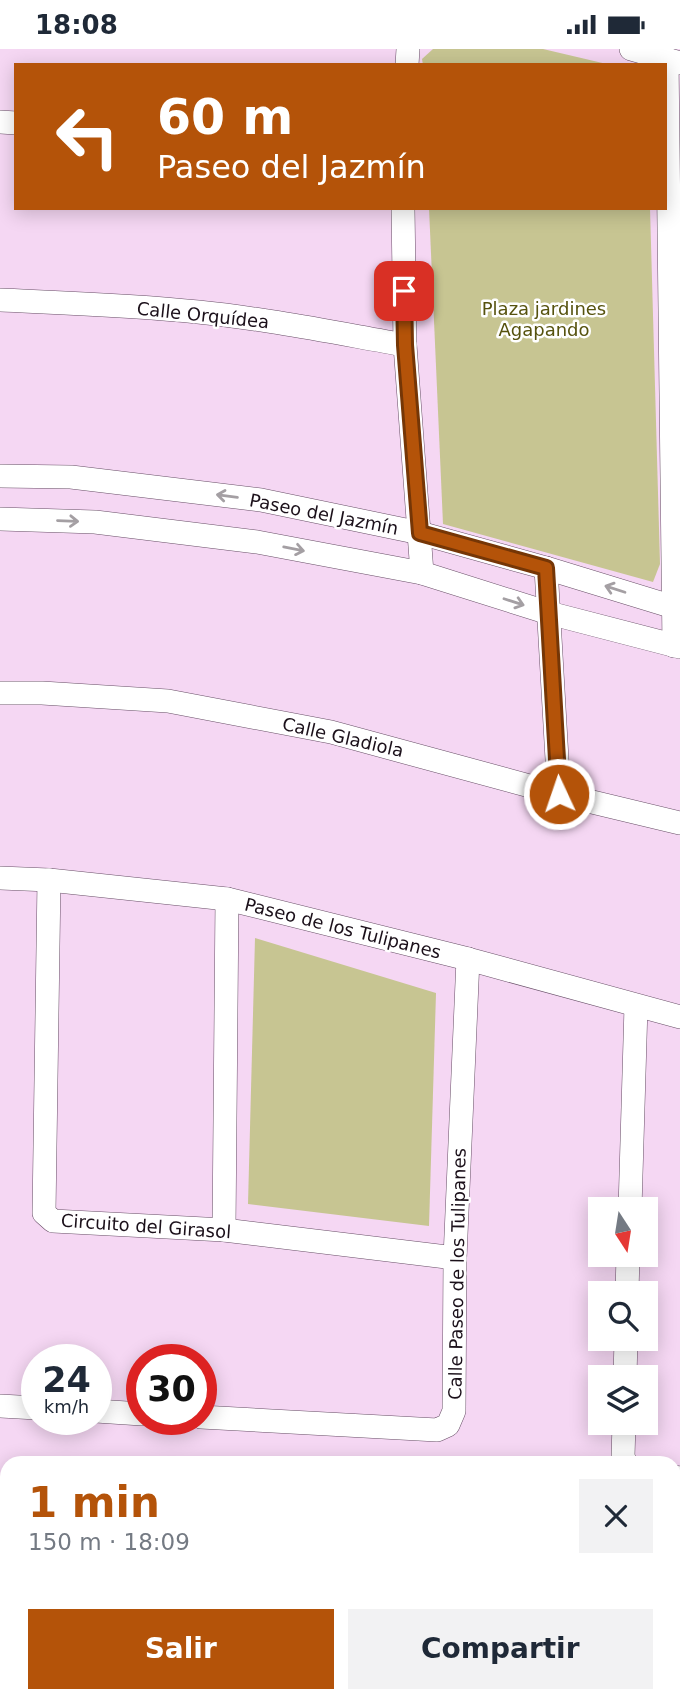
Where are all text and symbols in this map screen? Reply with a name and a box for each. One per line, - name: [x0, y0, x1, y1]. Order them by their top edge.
- text: 18:08: [35, 10, 118, 40]
- text: 60 m: [157, 89, 293, 146]
- icon: left: [42, 91, 133, 182]
- text: Paseo del Jazmín: [157, 148, 426, 186]
- pin: [374, 261, 434, 321]
- icon: arrive: [385, 272, 423, 310]
- street label: Calle Orquídea: [136, 298, 270, 332]
- park label: Plaza jardines Agapando: [482, 298, 606, 340]
- one-way arrow: [217, 489, 239, 502]
- street label: Paseo del Jazmín: [248, 489, 400, 539]
- one-way arrow: [56, 514, 79, 527]
- one-way arrow: [282, 543, 305, 556]
- one-way arrow: [604, 582, 626, 594]
- one-way arrow: [503, 597, 525, 610]
- street label: Calle Gladiola: [280, 713, 406, 761]
- position arrow: [522, 757, 596, 831]
- street label: Paseo de los Tulipanes: [243, 893, 443, 963]
- street label: Calle Paseo de los Tulipanes: [444, 1148, 470, 1400]
- north arrow: [588, 1197, 658, 1267]
- map controls: [588, 1197, 658, 1435]
- street label: Circuito del Girasol: [60, 1210, 232, 1242]
- button: search: [588, 1281, 658, 1351]
- speed limit sign: 30: [126, 1344, 217, 1435]
- text: 24: [42, 1360, 91, 1400]
- button: layers: [588, 1365, 658, 1435]
- text: km/h: [44, 1396, 89, 1417]
- text: 1 min: [28, 1478, 160, 1527]
- button: close: [579, 1479, 653, 1553]
- text: 150 m · 18:09: [28, 1529, 190, 1555]
- button: Salir: [28, 1609, 334, 1689]
- button: Compartir: [348, 1609, 653, 1689]

